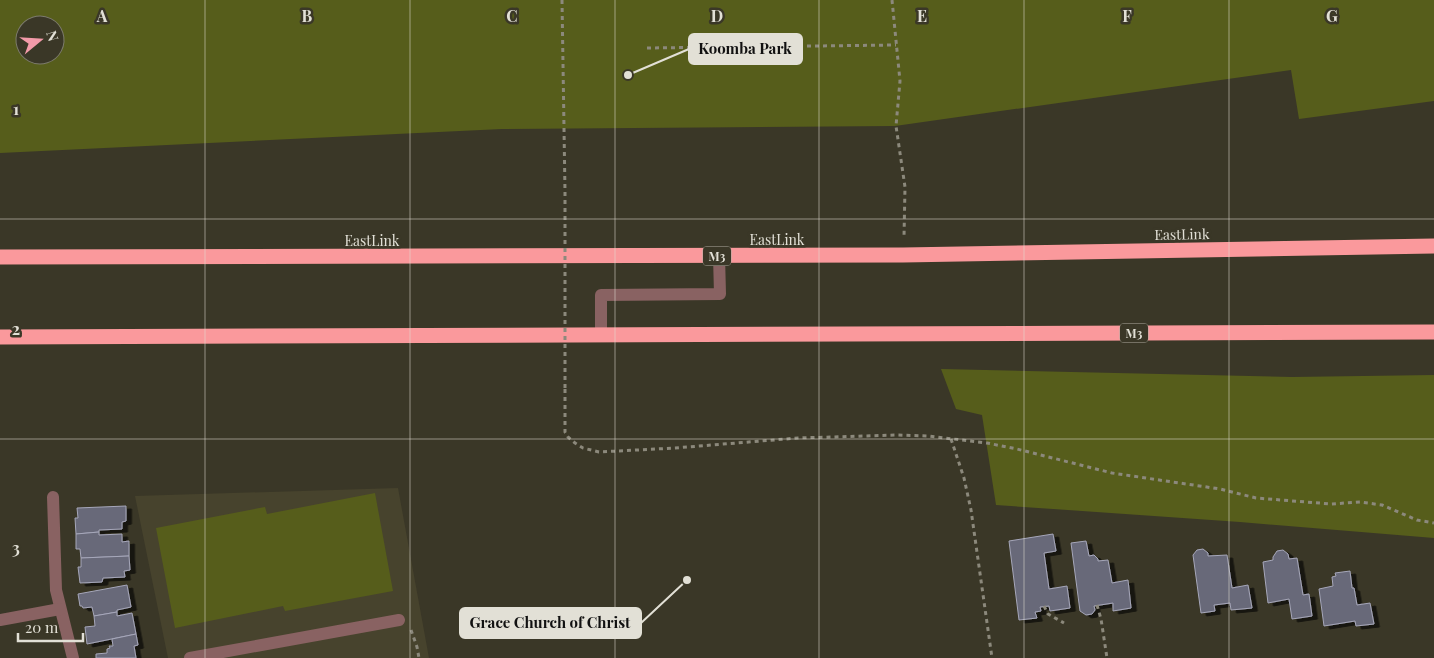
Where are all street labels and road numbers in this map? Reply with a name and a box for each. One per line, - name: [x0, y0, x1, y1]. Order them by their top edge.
- street label: EastLink: [1154, 224, 1210, 244]
- street label: EastLink: [749, 230, 805, 249]
- street label: EastLink: [344, 231, 400, 250]
- road number: M3: [703, 247, 731, 266]
- road number: M3: [1120, 323, 1148, 342]

